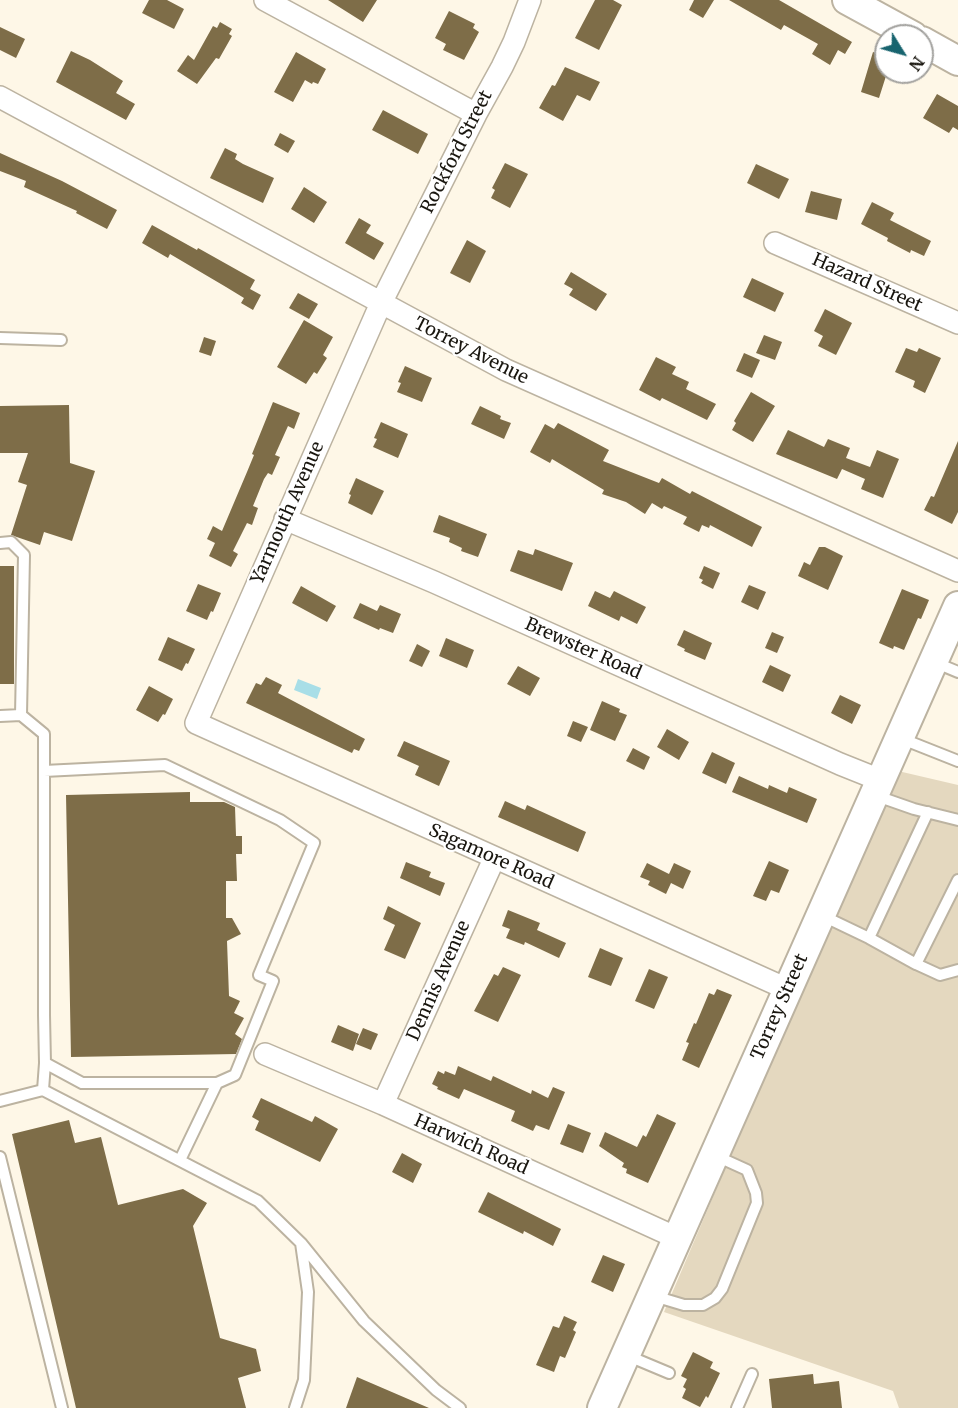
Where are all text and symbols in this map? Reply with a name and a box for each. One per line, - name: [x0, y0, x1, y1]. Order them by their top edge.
- north arrow: [874, 24, 934, 84]
- text: N: [905, 53, 929, 75]
- street label: Rockford Street: [417, 87, 497, 217]
- street label: Hazard Street: [809, 249, 925, 317]
- street label: Torrey Avenue: [410, 313, 532, 389]
- street label: Yarmouth Avenue: [247, 438, 329, 588]
- street label: Brewster Road: [521, 614, 645, 684]
- street label: Sagamore Road: [425, 820, 557, 894]
- street label: Dennis Avenue: [403, 918, 475, 1044]
- street label: Torrey Street: [747, 951, 813, 1063]
- street label: Harwich Road: [411, 1110, 531, 1180]

